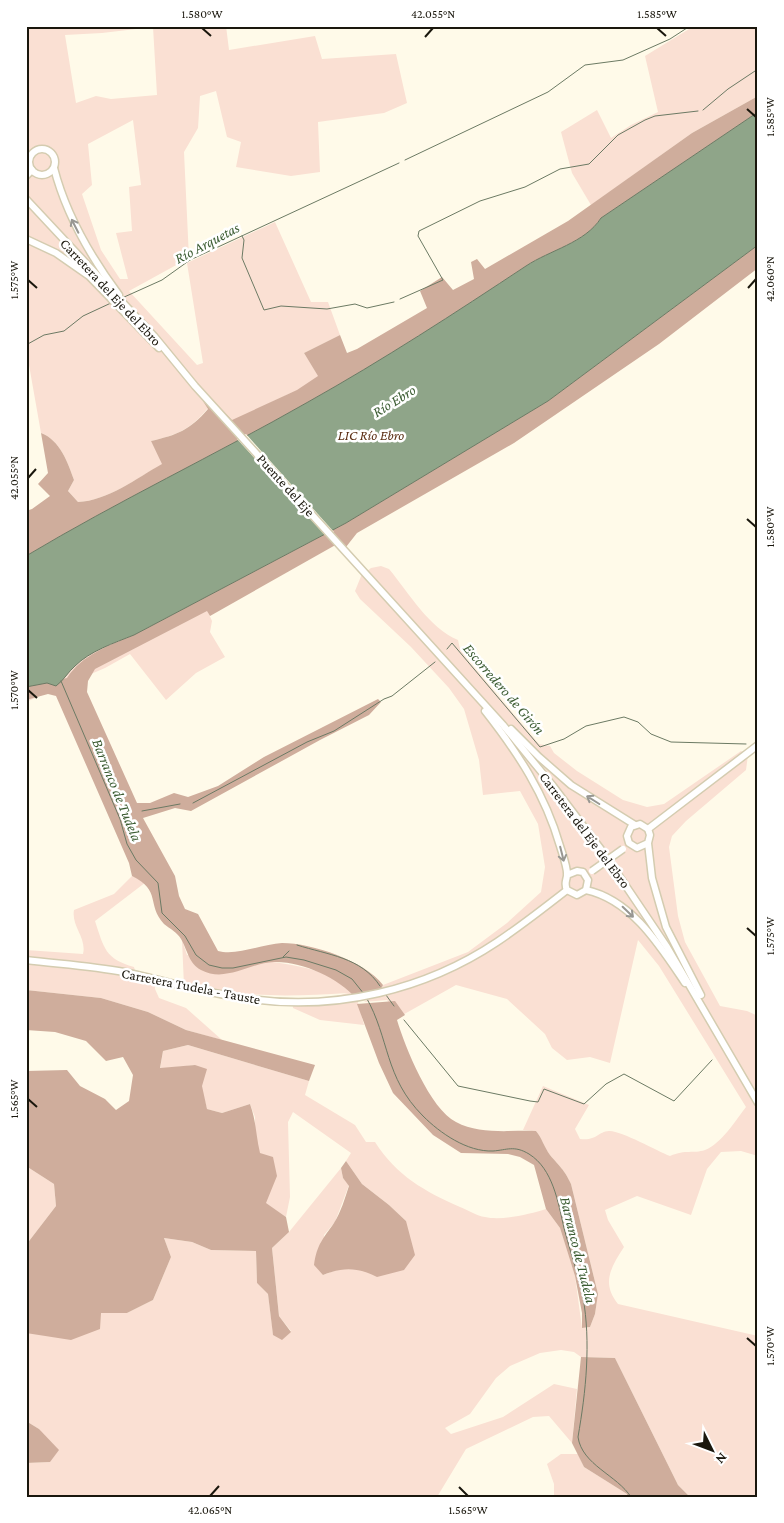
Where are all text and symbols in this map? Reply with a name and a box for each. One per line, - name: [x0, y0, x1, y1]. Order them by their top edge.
- text: 1.580°W: [181, 7, 223, 21]
- text: 42.055°N: [411, 7, 455, 21]
- text: 1.585°W: [637, 7, 677, 21]
- text: 1.585°W: [763, 97, 777, 137]
- one-way arrow: [70, 218, 80, 233]
- water label: Río Arquetas: [172, 219, 243, 268]
- street label: Carretera del Eje del Ebro: [56, 235, 165, 350]
- text: 42.060°N: [763, 256, 777, 302]
- text: 1.575°W: [7, 261, 21, 299]
- water label: Río Ebro: [370, 382, 418, 420]
- park label: LIC Río Ebro: [338, 427, 404, 443]
- street label: Puente del Eje: [253, 451, 318, 520]
- text: 42.055°N: [7, 456, 21, 500]
- text: 1.580°W: [763, 506, 777, 548]
- water label: Escorredero de Girón: [460, 640, 548, 738]
- text: 1.570°W: [7, 670, 21, 710]
- water label: Barranco de Tudela: [89, 736, 145, 844]
- street label: Carretera del Eje del Ebro: [535, 769, 634, 892]
- one-way arrow: [586, 795, 600, 805]
- one-way arrow: [558, 845, 567, 861]
- one-way arrow: [622, 906, 635, 918]
- text: 1.575°W: [763, 917, 777, 955]
- street label: Carretera Tudela - Tauste: [120, 965, 262, 1007]
- text: 1.565°W: [7, 1079, 21, 1119]
- water label: Barranco de Tudela: [557, 1195, 599, 1305]
- text: 1.570°W: [763, 1326, 777, 1366]
- north arrow: [686, 1426, 736, 1476]
- text: N: [712, 1450, 731, 1468]
- text: 42.065°N: [188, 1503, 232, 1517]
- text: 1.565°W: [448, 1503, 488, 1517]

